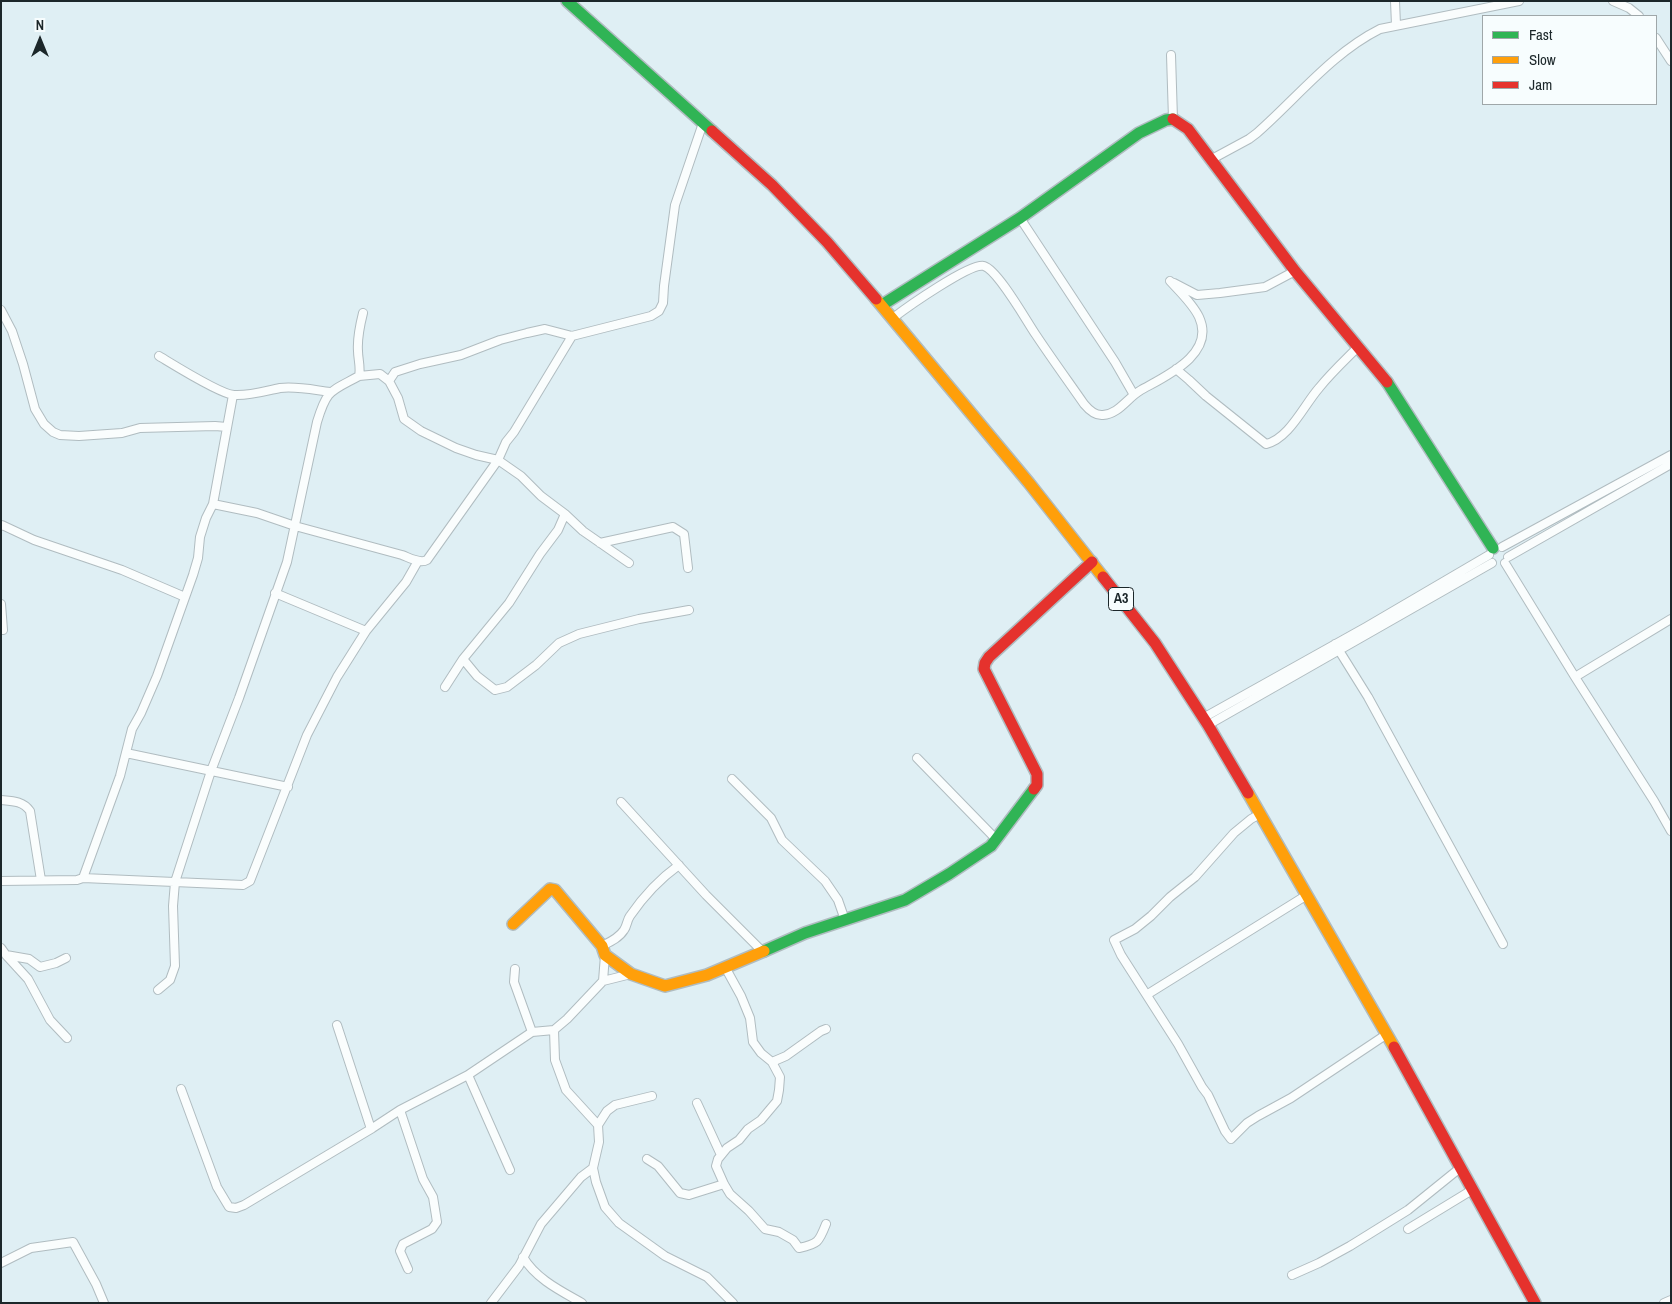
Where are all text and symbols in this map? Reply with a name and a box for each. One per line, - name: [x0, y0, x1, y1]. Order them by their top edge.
- north arrow: [15, 15, 65, 65]
- legend: [1482, 15, 1657, 105]
- text: N: [36, 16, 44, 34]
- text: Fast: [1529, 24, 1552, 45]
- text: Slow: [1529, 49, 1556, 70]
- text: Jam: [1529, 74, 1552, 95]
- road number: A3: [1108, 588, 1134, 610]

